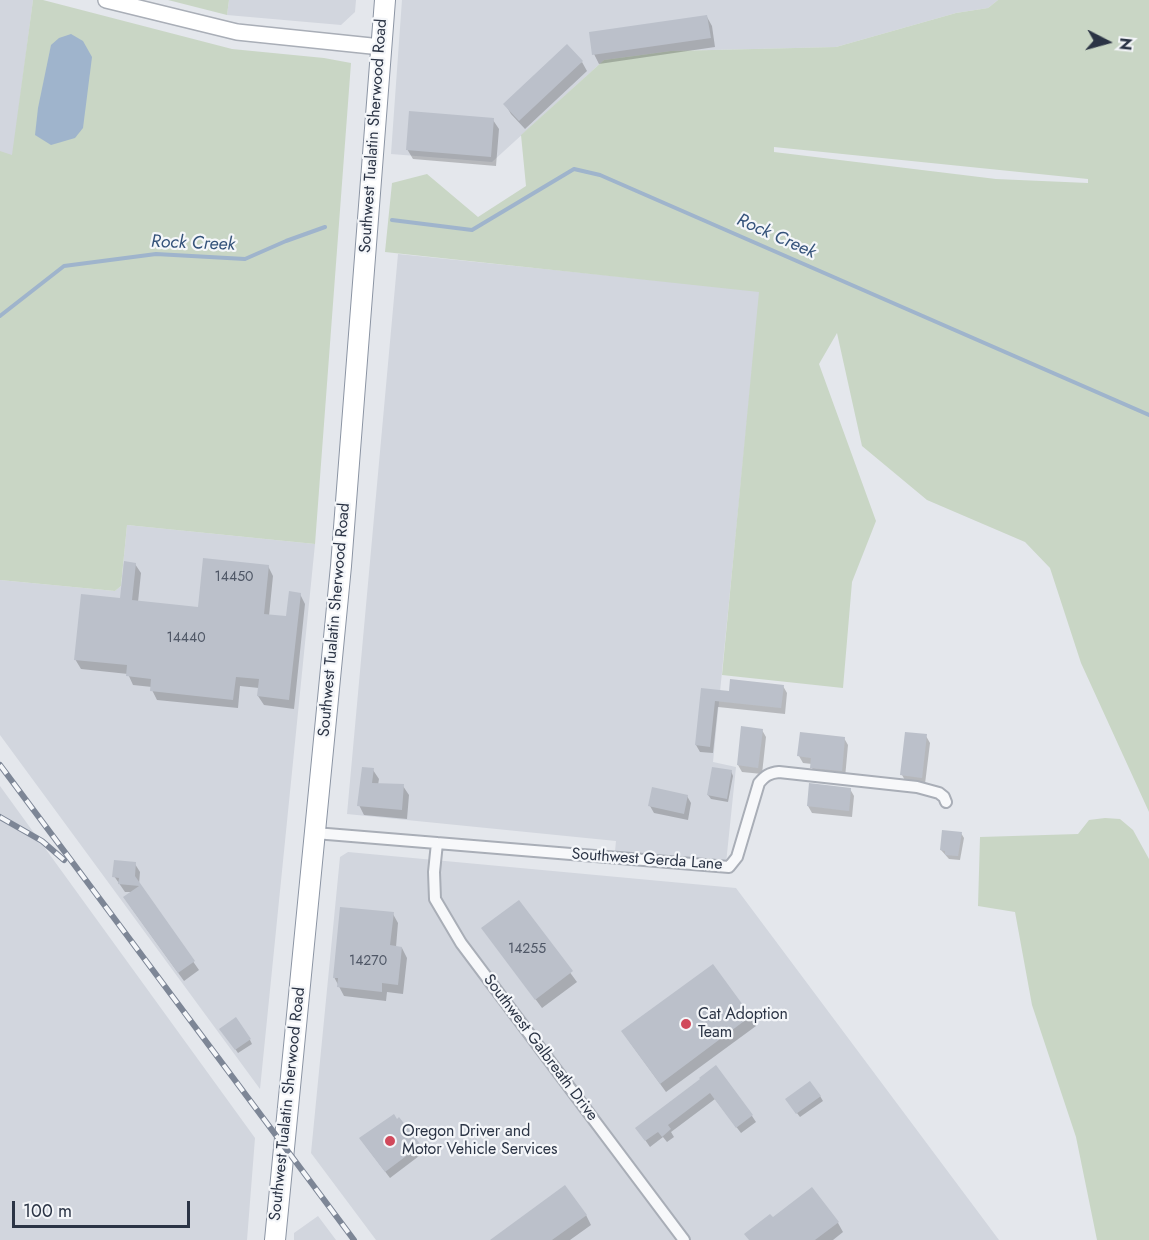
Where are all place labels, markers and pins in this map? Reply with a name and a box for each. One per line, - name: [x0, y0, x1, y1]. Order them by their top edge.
- place label: Cat Adoption Team: [698, 1005, 788, 1043]
- marker: Cat Adoption Team: [679, 1017, 693, 1031]
- place label: Oregon Driver and Motor Vehicle Services: [402, 1122, 558, 1160]
- marker: Oregon Driver and Motor Vehicle Services: [383, 1134, 397, 1148]

